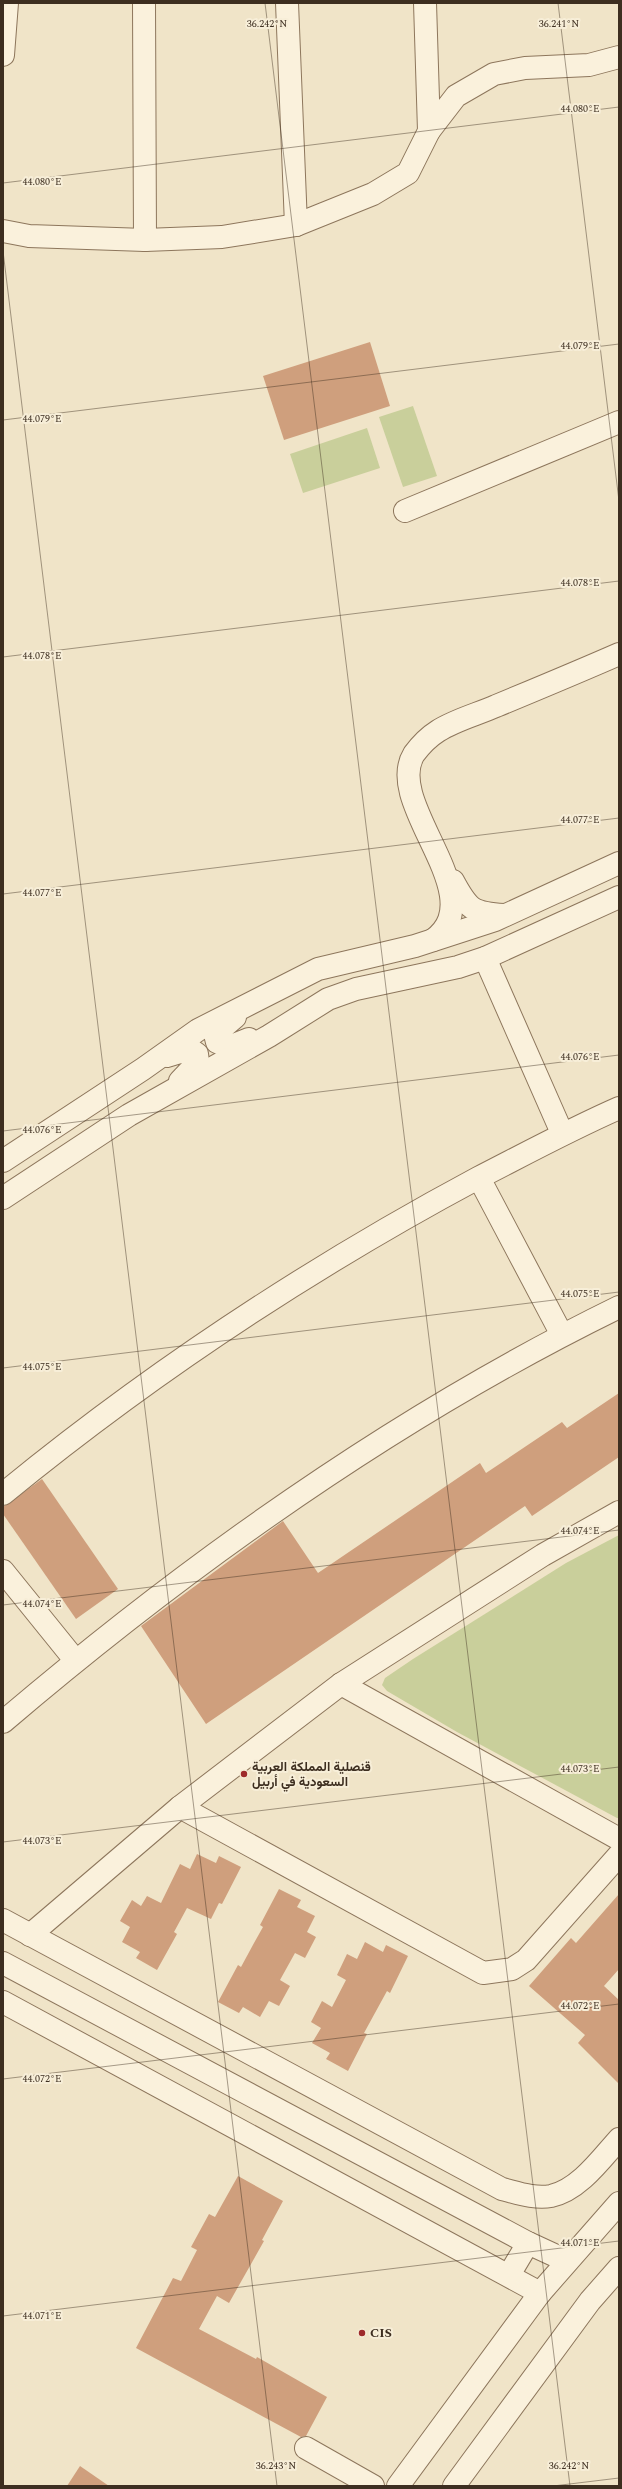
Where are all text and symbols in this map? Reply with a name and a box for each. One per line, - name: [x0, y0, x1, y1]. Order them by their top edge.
- text: 36.242°N: [247, 16, 287, 32]
- text: 36.241°N: [539, 16, 579, 32]
- text: 44.080°E: [560, 101, 600, 117]
- text: 44.080°E: [22, 174, 62, 190]
- text: 44.079°E: [560, 338, 600, 354]
- text: 44.079°E: [22, 411, 62, 427]
- text: 44.078°E: [560, 575, 600, 591]
- text: 44.078°E: [22, 648, 62, 664]
- text: 44.077°E: [560, 812, 600, 828]
- text: 44.077°E: [22, 885, 62, 901]
- text: 44.076°E: [560, 1049, 600, 1065]
- text: 44.076°E: [22, 1122, 62, 1138]
- text: 44.075°E: [560, 1286, 600, 1302]
- text: 44.075°E: [22, 1359, 62, 1375]
- text: 44.074°E: [560, 1523, 600, 1539]
- text: 44.074°E: [22, 1596, 62, 1612]
- place label: قنصلية المملكة العربية السعودية في أربيل: [252, 1757, 371, 1792]
- text: 44.073°E: [560, 1761, 600, 1777]
- marker: قنصلية المملكة العربية السعودية في أربيل: [239, 1769, 249, 1779]
- text: 44.073°E: [22, 1833, 62, 1849]
- text: 44.072°E: [560, 1998, 600, 2014]
- text: 44.072°E: [22, 2071, 62, 2087]
- text: 44.071°E: [560, 2235, 600, 2251]
- text: 44.071°E: [22, 2308, 62, 2324]
- place label: CIS: [370, 2323, 392, 2343]
- marker: CIS: [357, 2328, 367, 2338]
- text: 36.243°N: [256, 2458, 296, 2474]
- text: 36.242°N: [549, 2458, 589, 2474]

